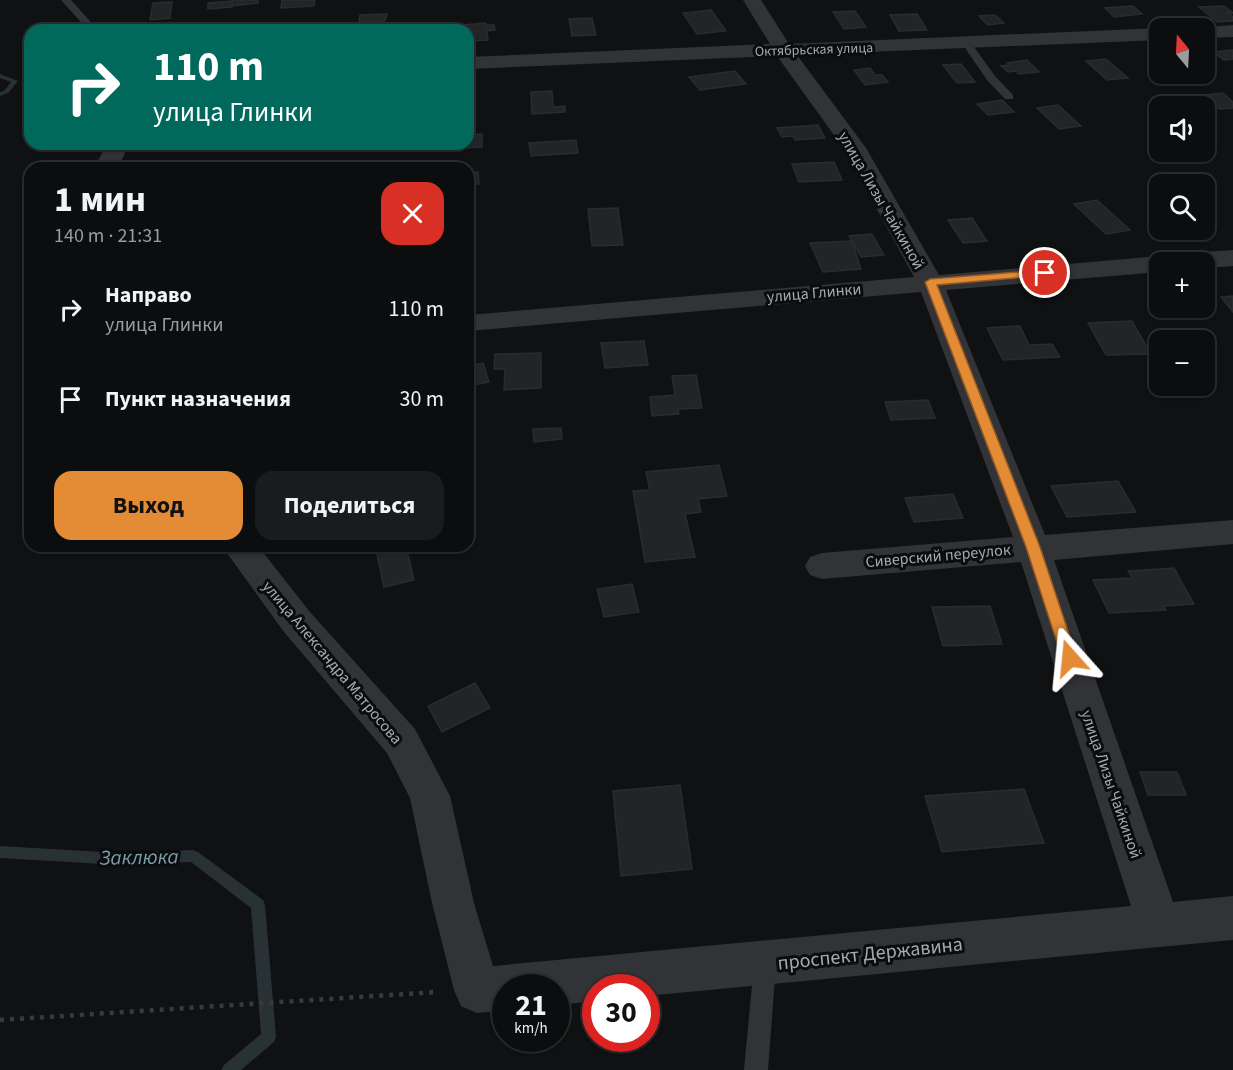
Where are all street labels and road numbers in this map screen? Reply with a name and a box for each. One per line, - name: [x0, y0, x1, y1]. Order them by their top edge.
- street label: Октябрьская улица: [755, 38, 874, 62]
- street label: улица Лизы Чайкиной: [833, 127, 930, 274]
- street label: улица Глинки: [766, 278, 862, 308]
- street label: Сиверский переулок: [865, 539, 1012, 573]
- street label: улица Александра Матросова: [257, 576, 407, 749]
- street label: улица Лизы Чайкиной: [1075, 707, 1147, 862]
- street label: проспект Державина: [776, 930, 964, 978]

